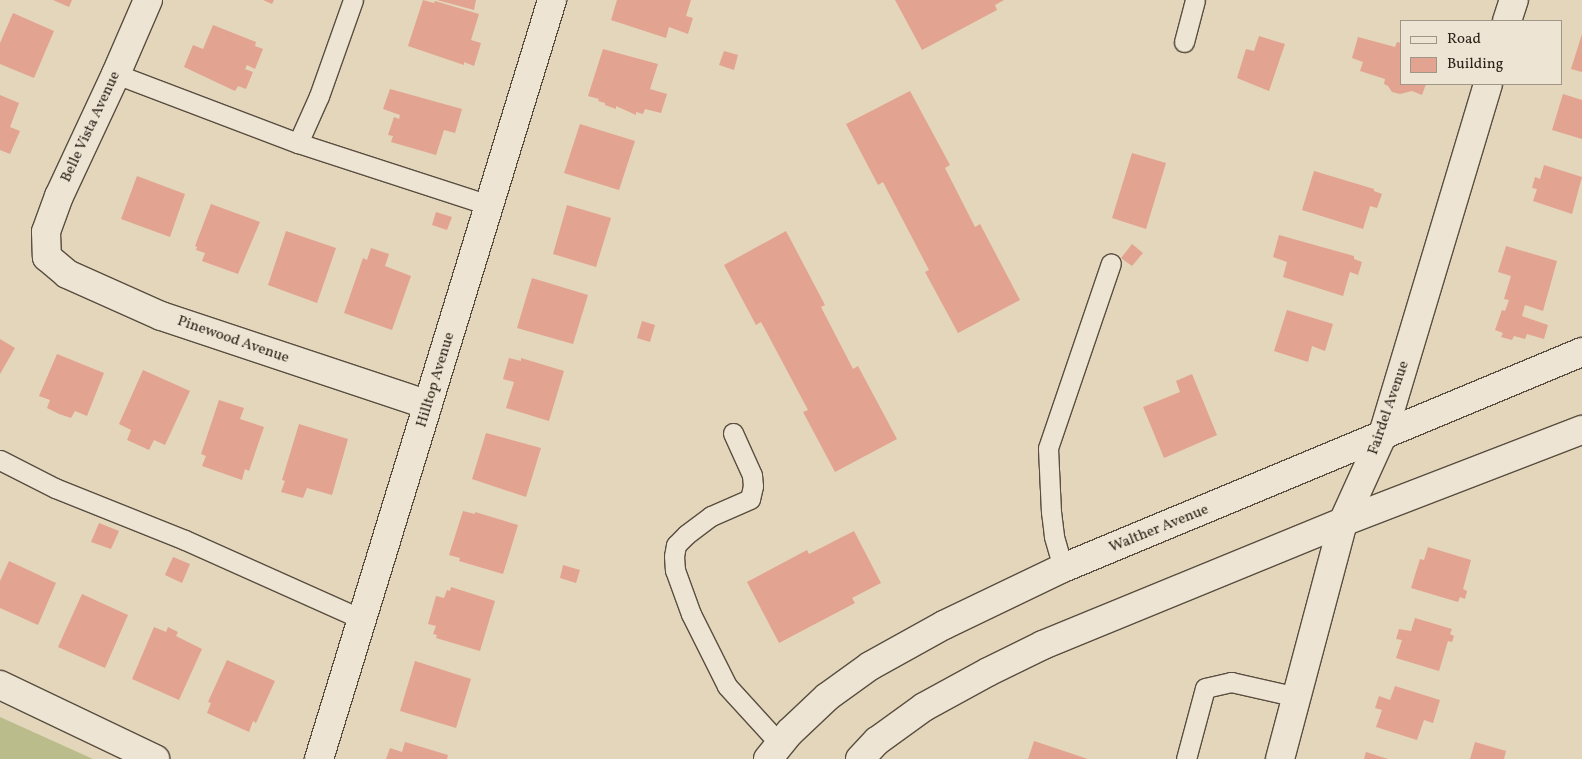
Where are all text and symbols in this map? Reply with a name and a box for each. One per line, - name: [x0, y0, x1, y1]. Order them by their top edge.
- legend: [1400, 20, 1562, 85]
- text: Road: [1447, 29, 1481, 50]
- text: Building: [1447, 54, 1503, 75]
- street label: Belle Vista Avenue: [57, 68, 125, 186]
- street label: Pinewood Avenue: [175, 312, 291, 368]
- street label: Hilltop Avenue: [413, 330, 459, 430]
- street label: Fairdel Avenue: [1365, 359, 1413, 457]
- street label: Walther Avenue: [1107, 501, 1211, 557]

